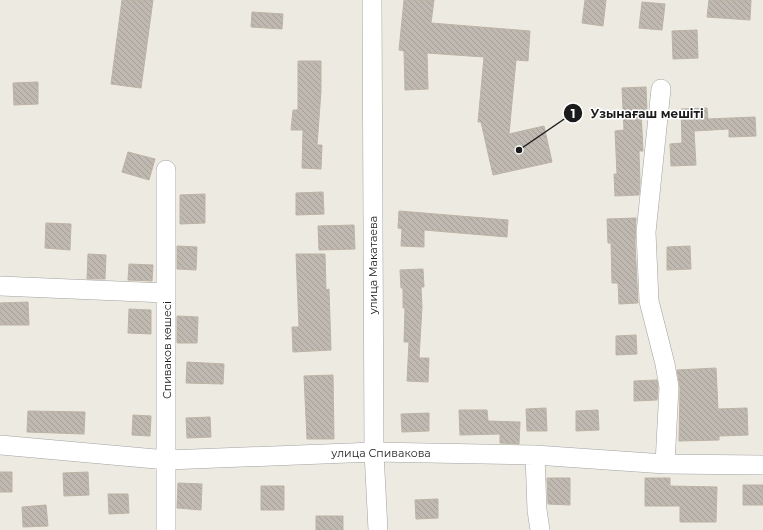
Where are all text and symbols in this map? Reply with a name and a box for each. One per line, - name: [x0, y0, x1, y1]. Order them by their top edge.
- callout: Узынағаш мешіті: [563, 101, 712, 125]
- text: 1: [571, 106, 575, 121]
- text: Узынағаш мешіті: [590, 106, 704, 121]
- street label: улица Макатаева: [366, 216, 380, 315]
- street label: Спиваков көшесі: [160, 301, 174, 399]
- street label: улица Спивакова: [330, 446, 431, 460]

